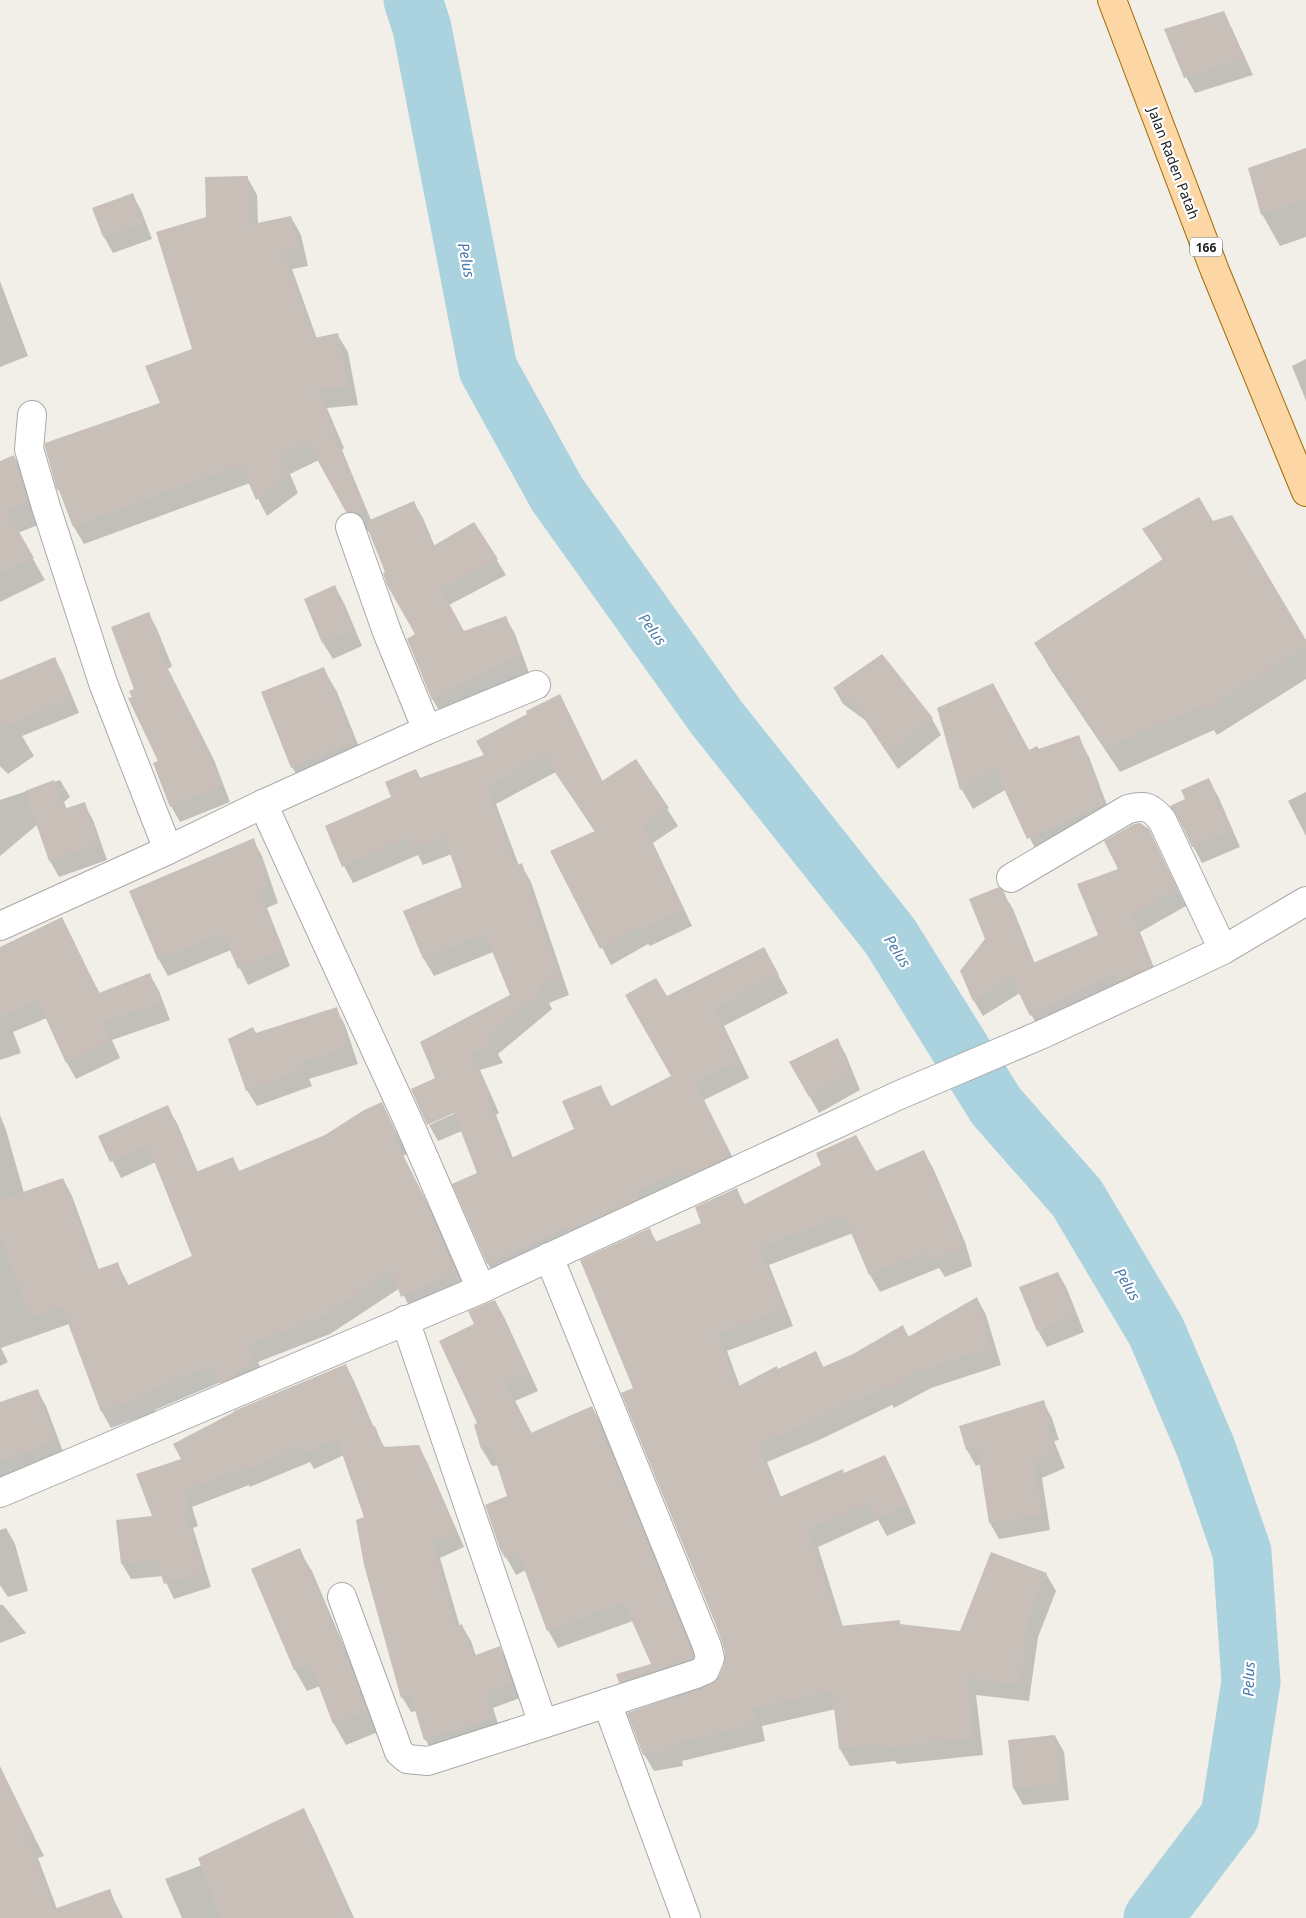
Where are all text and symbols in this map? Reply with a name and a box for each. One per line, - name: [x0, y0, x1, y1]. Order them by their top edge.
- street label: Jalan Raden Patah: [1143, 102, 1204, 222]
- road number: 166: [1190, 238, 1222, 256]
- water label: Pelus: [454, 241, 480, 280]
- water label: Pelus: [635, 609, 672, 649]
- water label: Pelus: [880, 931, 916, 972]
- water label: Pelus: [1110, 1264, 1146, 1305]
- water label: Pelus: [1237, 1661, 1259, 1697]

